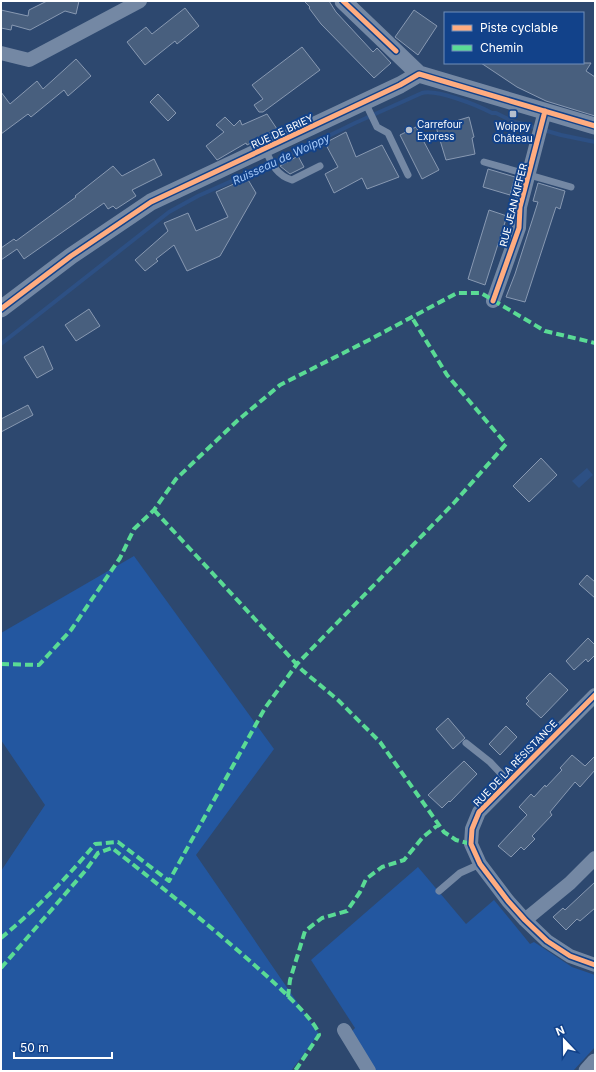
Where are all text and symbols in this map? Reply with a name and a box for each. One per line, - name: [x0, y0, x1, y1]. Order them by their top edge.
- legend: [444, 12, 584, 64]
- text: Piste cyclable: [480, 20, 558, 35]
- text: Chemin: [480, 40, 523, 55]
- marker: Woippy Château: [508, 109, 518, 119]
- street label: RUE DE BRIEY: [249, 111, 315, 151]
- place label: Carrefour Express: [417, 118, 463, 142]
- place label: Woippy Château: [493, 120, 533, 144]
- marker: Carrefour Express: [404, 125, 414, 135]
- water label: Ruisseau de Woippy: [230, 130, 333, 188]
- street label: RUE JEAN KIFFER: [497, 162, 529, 248]
- street label: RUE DE LA RÉSISTANCE: [470, 717, 559, 809]
- north arrow: [544, 1020, 584, 1060]
- text: N: [554, 1023, 567, 1039]
- scale bar: [14, 1034, 112, 1060]
- text: 50 m: [20, 1040, 49, 1055]

